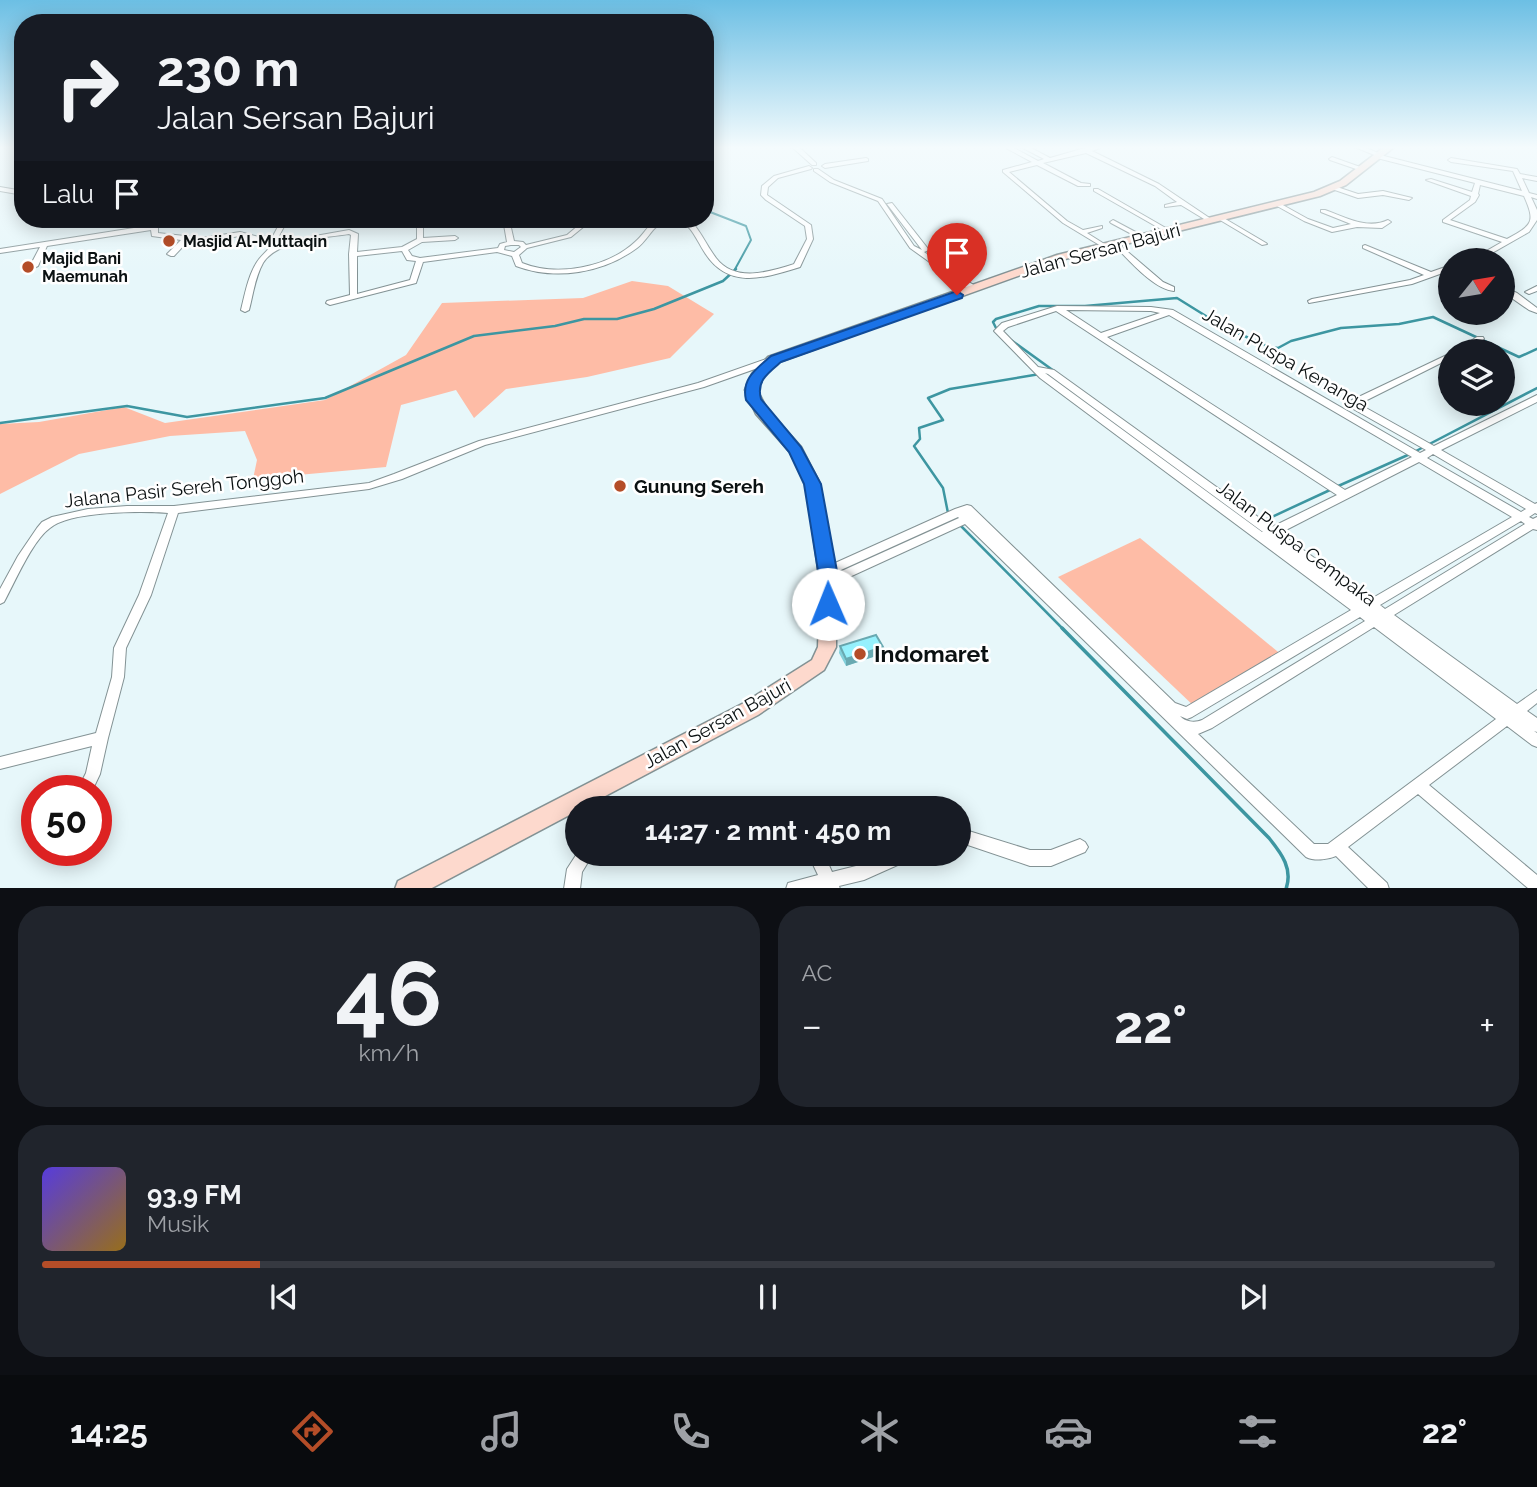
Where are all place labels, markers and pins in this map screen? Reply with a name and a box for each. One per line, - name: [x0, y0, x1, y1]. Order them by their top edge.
- pin: [927, 223, 987, 295]
- place label: Masjid Al-Muttaqin: [183, 232, 327, 251]
- marker: Masjid Al-Muttaqin: [161, 233, 177, 249]
- place label: Majid Bani Maemunah: [42, 249, 128, 286]
- marker: Majid Bani Maemunah: [20, 259, 36, 275]
- place label: Gunung Sereh: [634, 475, 764, 497]
- marker: Gunung Sereh: [612, 478, 628, 494]
- place label: Indomaret: [874, 640, 989, 667]
- marker: Indomaret: [852, 646, 868, 662]

